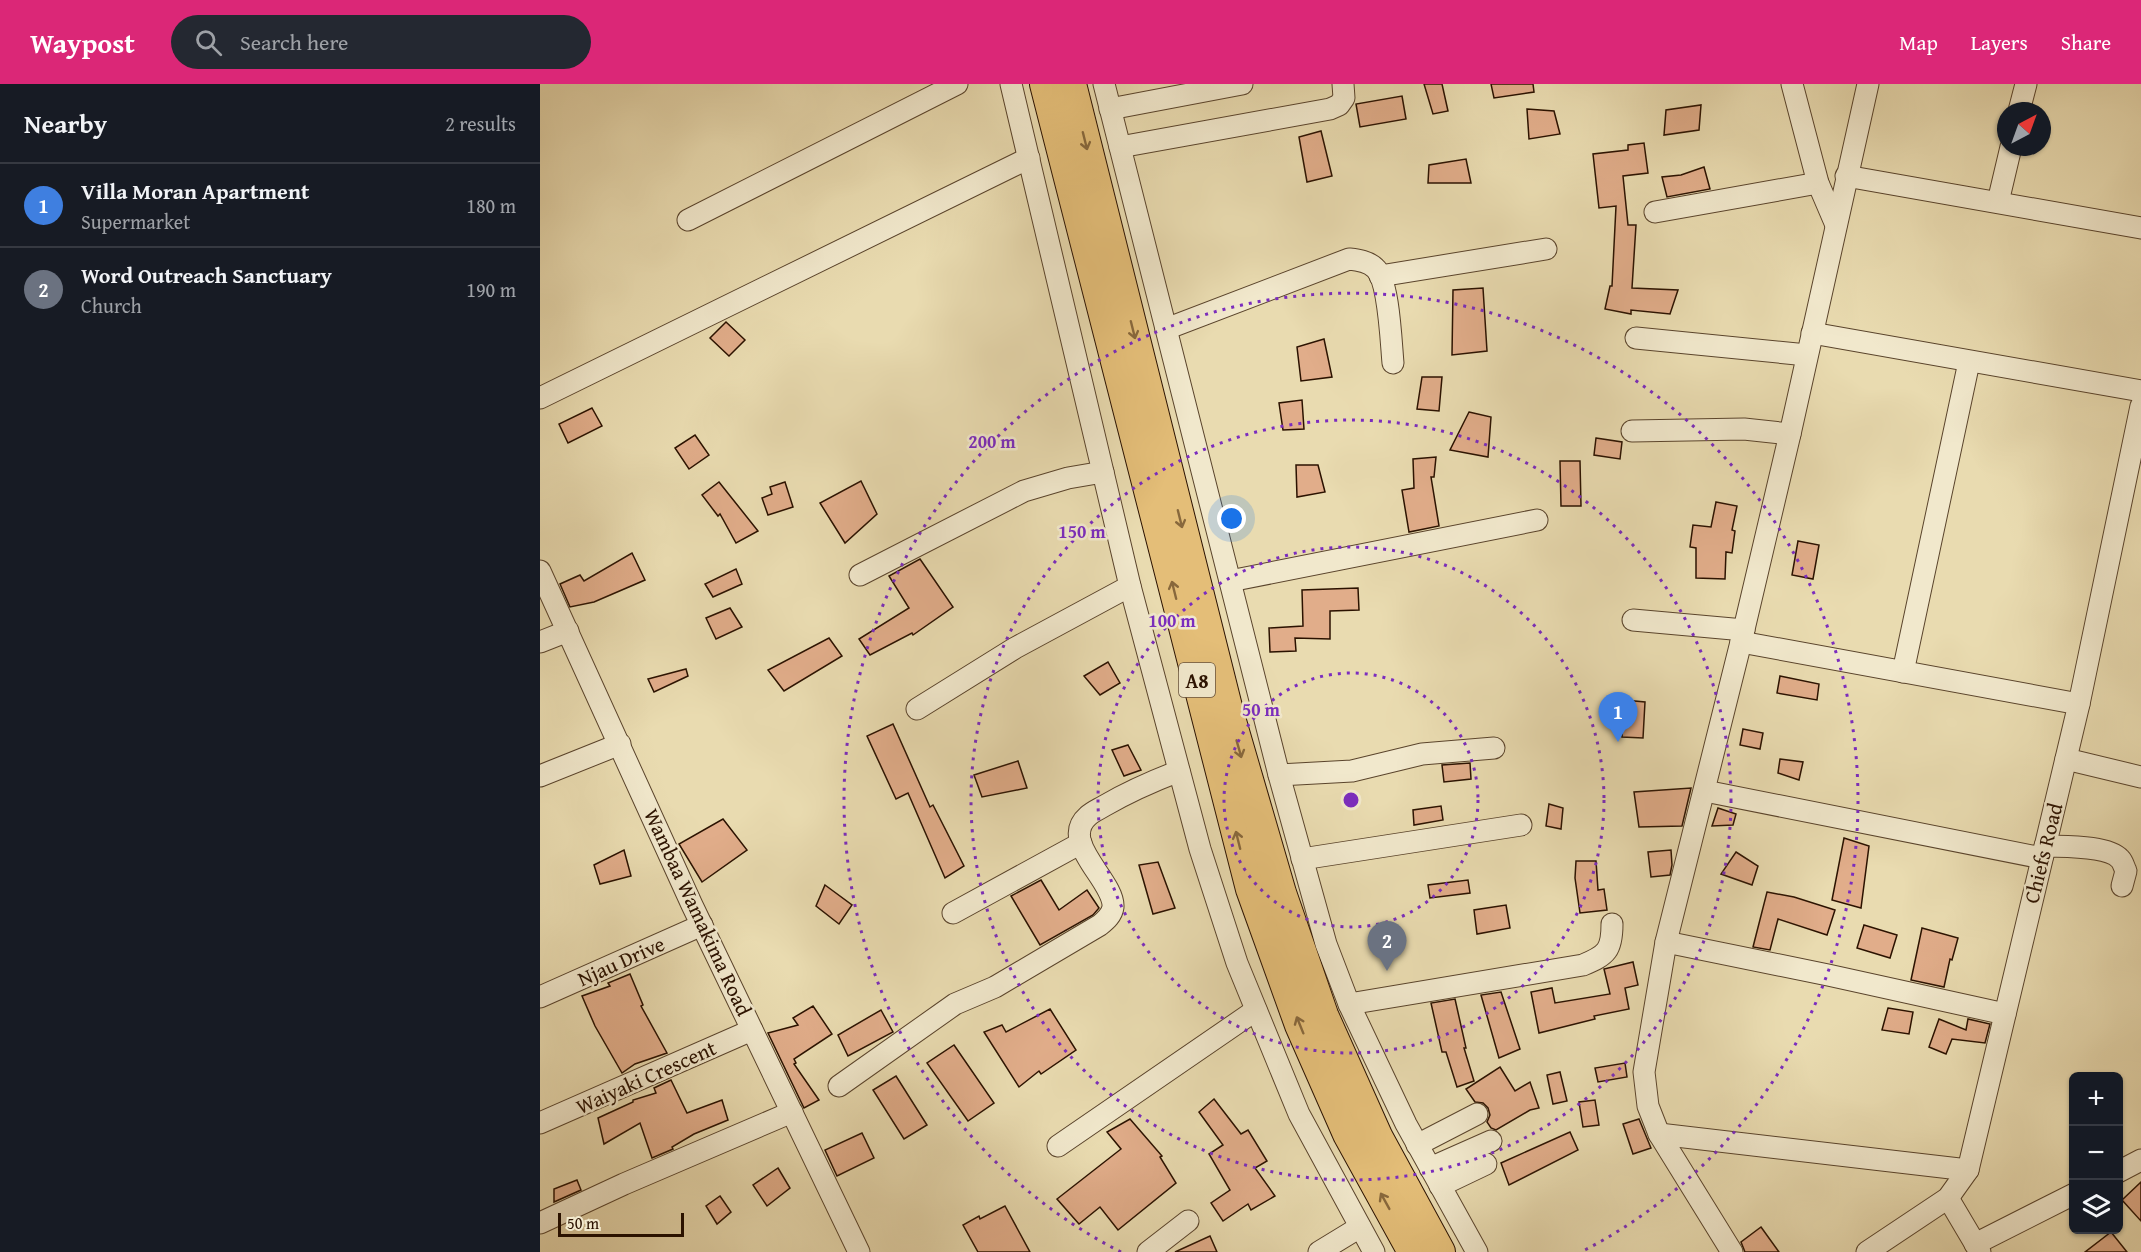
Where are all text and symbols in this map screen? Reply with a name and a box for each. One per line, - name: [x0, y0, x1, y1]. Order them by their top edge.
- search box: [171, 15, 591, 69]
- text: Waypost: [30, 22, 135, 63]
- icon: search: [192, 26, 225, 59]
- text: Search here: [240, 26, 348, 58]
- text: Map: [1899, 27, 1938, 58]
- text: Layers: [1971, 27, 2028, 58]
- text: Share: [2061, 27, 2111, 58]
- north arrow: [1997, 102, 2051, 156]
- text: Nearby: [24, 104, 107, 143]
- text: 2 results: [445, 109, 516, 138]
- one-way arrow: [1080, 131, 1092, 150]
- text: Villa Moran Apartment: [81, 175, 309, 207]
- text: 1: [38, 191, 49, 220]
- text: 180 m: [466, 191, 516, 220]
- text: Supermarket: [81, 207, 190, 236]
- text: Word Outreach Sanctuary: [81, 259, 332, 291]
- text: 2: [38, 275, 49, 304]
- text: 190 m: [466, 275, 516, 304]
- text: Church: [81, 291, 142, 320]
- one-way arrow: [1127, 320, 1139, 339]
- text: 200 m: [968, 428, 1016, 455]
- your location: [1217, 504, 1246, 533]
- one-way arrow: [1175, 509, 1187, 528]
- text: 150 m: [1058, 518, 1106, 545]
- one-way arrow: [1168, 581, 1180, 600]
- text: 100 m: [1148, 607, 1196, 634]
- road number: A8: [1179, 663, 1215, 697]
- pin: 1: [1598, 692, 1638, 742]
- text: 50 m: [1242, 696, 1281, 723]
- one-way arrow: [1234, 739, 1245, 758]
- centre of rings: [1341, 790, 1361, 810]
- street label: Chiefs Road: [2016, 799, 2071, 907]
- street label: Wambaa Wamakima Road: [636, 803, 760, 1022]
- one-way arrow: [1232, 831, 1244, 850]
- pin: 2: [1368, 922, 1406, 971]
- street label: Njau Drive: [572, 928, 670, 994]
- one-way arrow: [1294, 1016, 1305, 1035]
- street label: Waiyaki Crescent: [571, 1032, 722, 1122]
- map controls: [2069, 1072, 2123, 1234]
- button: +: [2069, 1072, 2123, 1126]
- button: −: [2069, 1126, 2123, 1180]
- button: layers: [2069, 1180, 2123, 1234]
- one-way arrow: [1379, 1192, 1390, 1210]
- scale bar: [558, 1210, 684, 1238]
- text: 50 m: [567, 1211, 599, 1235]

